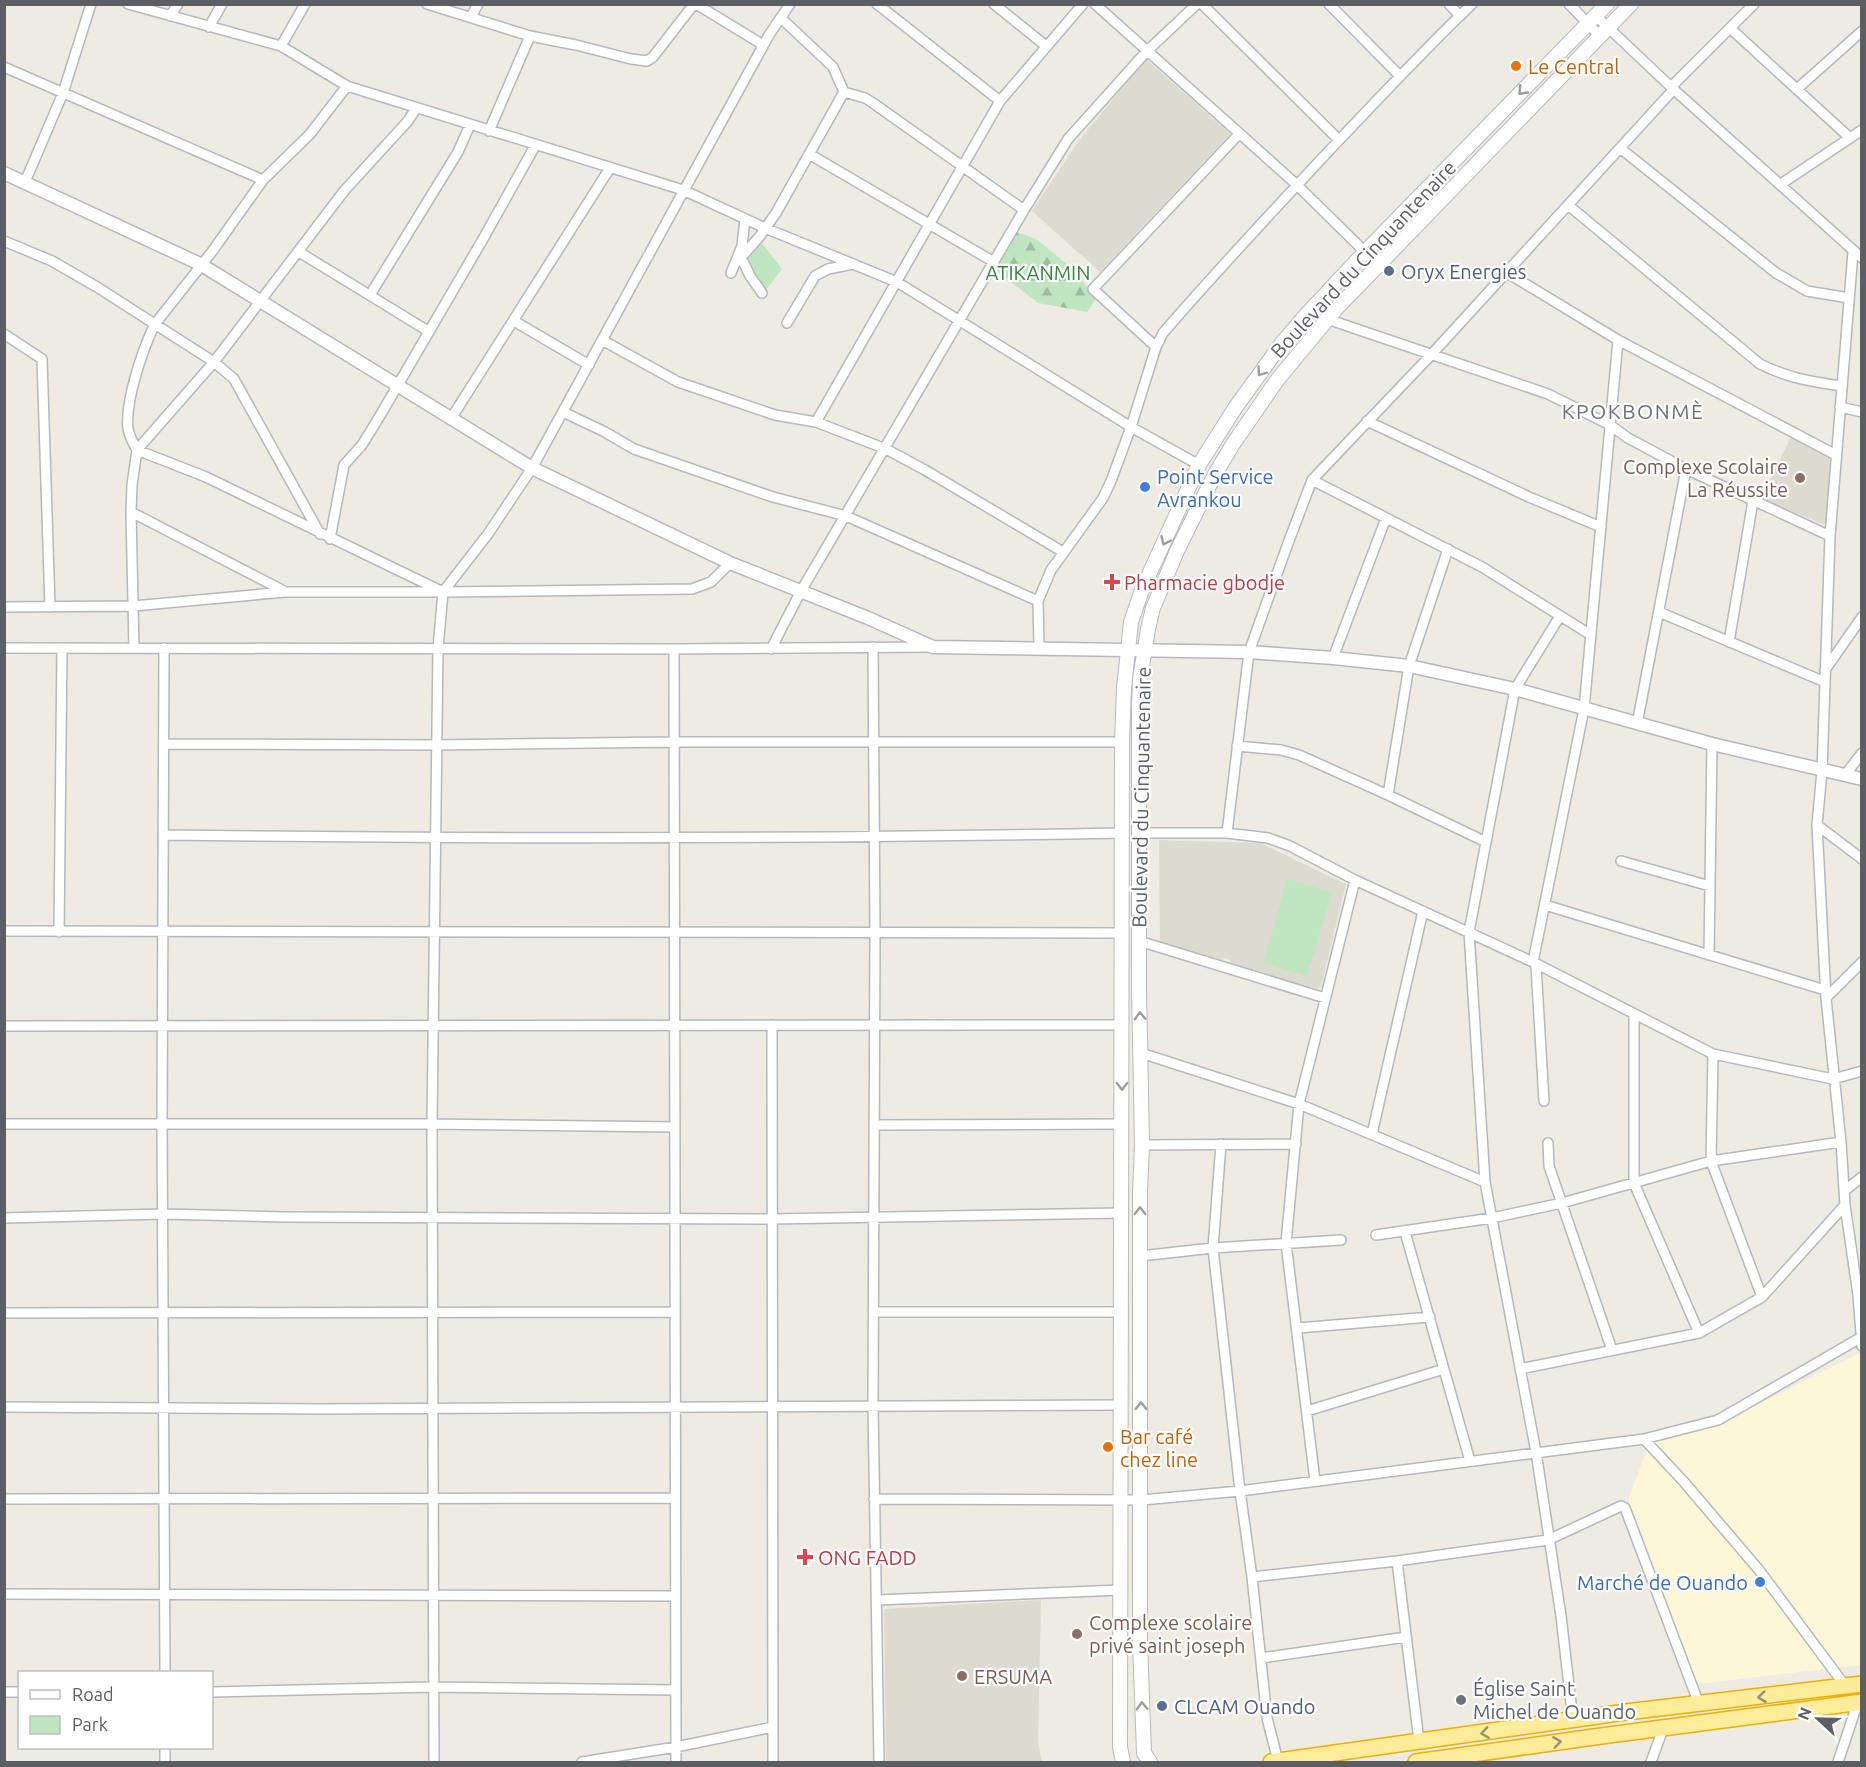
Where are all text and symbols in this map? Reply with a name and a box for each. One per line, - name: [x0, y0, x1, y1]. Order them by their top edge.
- place label: Le Central: [1528, 55, 1619, 78]
- marker: Le Central: [1509, 59, 1523, 73]
- one-way arrow: [1518, 85, 1529, 95]
- street label: Boulevard du Cinquantenaire: [1266, 156, 1460, 362]
- place label: Oryx Energies: [1401, 260, 1526, 283]
- park label: ATIKANMIN: [985, 261, 1091, 284]
- marker: Oryx Energies: [1382, 264, 1396, 278]
- one-way arrow: [1257, 365, 1268, 376]
- district label: KPOKBONMÈ: [1562, 399, 1704, 423]
- place label: Complexe Scolaire La Réussite: [1623, 455, 1788, 501]
- place label: Point Service Avrankou: [1157, 465, 1274, 511]
- marker: Complexe Scolaire La Réussite: [1793, 471, 1807, 485]
- marker: Point Service Avrankou: [1138, 480, 1152, 494]
- one-way arrow: [1160, 535, 1172, 546]
- place label: Pharmacie gbodje: [1124, 571, 1285, 594]
- marker: Pharmacie gbodje: [1105, 575, 1119, 589]
- street label: Boulevard du Cinquantenaire: [1127, 666, 1155, 928]
- one-way arrow: [1134, 1012, 1146, 1021]
- one-way arrow: [1116, 1081, 1128, 1090]
- one-way arrow: [1134, 1206, 1146, 1215]
- one-way arrow: [1135, 1401, 1147, 1410]
- place label: Bar café chez line: [1120, 1425, 1198, 1471]
- marker: Bar café chez line: [1101, 1440, 1115, 1454]
- place label: ONG FADD: [818, 1546, 917, 1569]
- marker: ONG FADD: [796, 1548, 814, 1566]
- place label: Marché de Ouando: [1577, 1571, 1748, 1594]
- marker: Marché de Ouando: [1753, 1575, 1767, 1589]
- place label: Complexe scolaire privé saint joseph: [1089, 1611, 1252, 1657]
- marker: Complexe scolaire privé saint joseph: [1070, 1627, 1084, 1641]
- place label: ERSUMA: [974, 1665, 1052, 1688]
- marker: ERSUMA: [955, 1669, 969, 1683]
- legend: [18, 1671, 213, 1749]
- place label: Église Saint Michel de Ouando: [1473, 1677, 1636, 1723]
- text: Road: [72, 1684, 114, 1704]
- north arrow: [1788, 1689, 1848, 1749]
- one-way arrow: [1757, 1690, 1766, 1702]
- marker: Église Saint Michel de Ouando: [1454, 1693, 1468, 1707]
- place label: CLCAM Ouando: [1174, 1695, 1316, 1718]
- marker: CLCAM Ouando: [1155, 1699, 1169, 1713]
- one-way arrow: [1136, 1701, 1149, 1710]
- text: N: [1794, 1704, 1815, 1722]
- text: Park: [72, 1714, 108, 1734]
- one-way arrow: [1481, 1726, 1490, 1739]
- one-way arrow: [1552, 1737, 1562, 1749]

